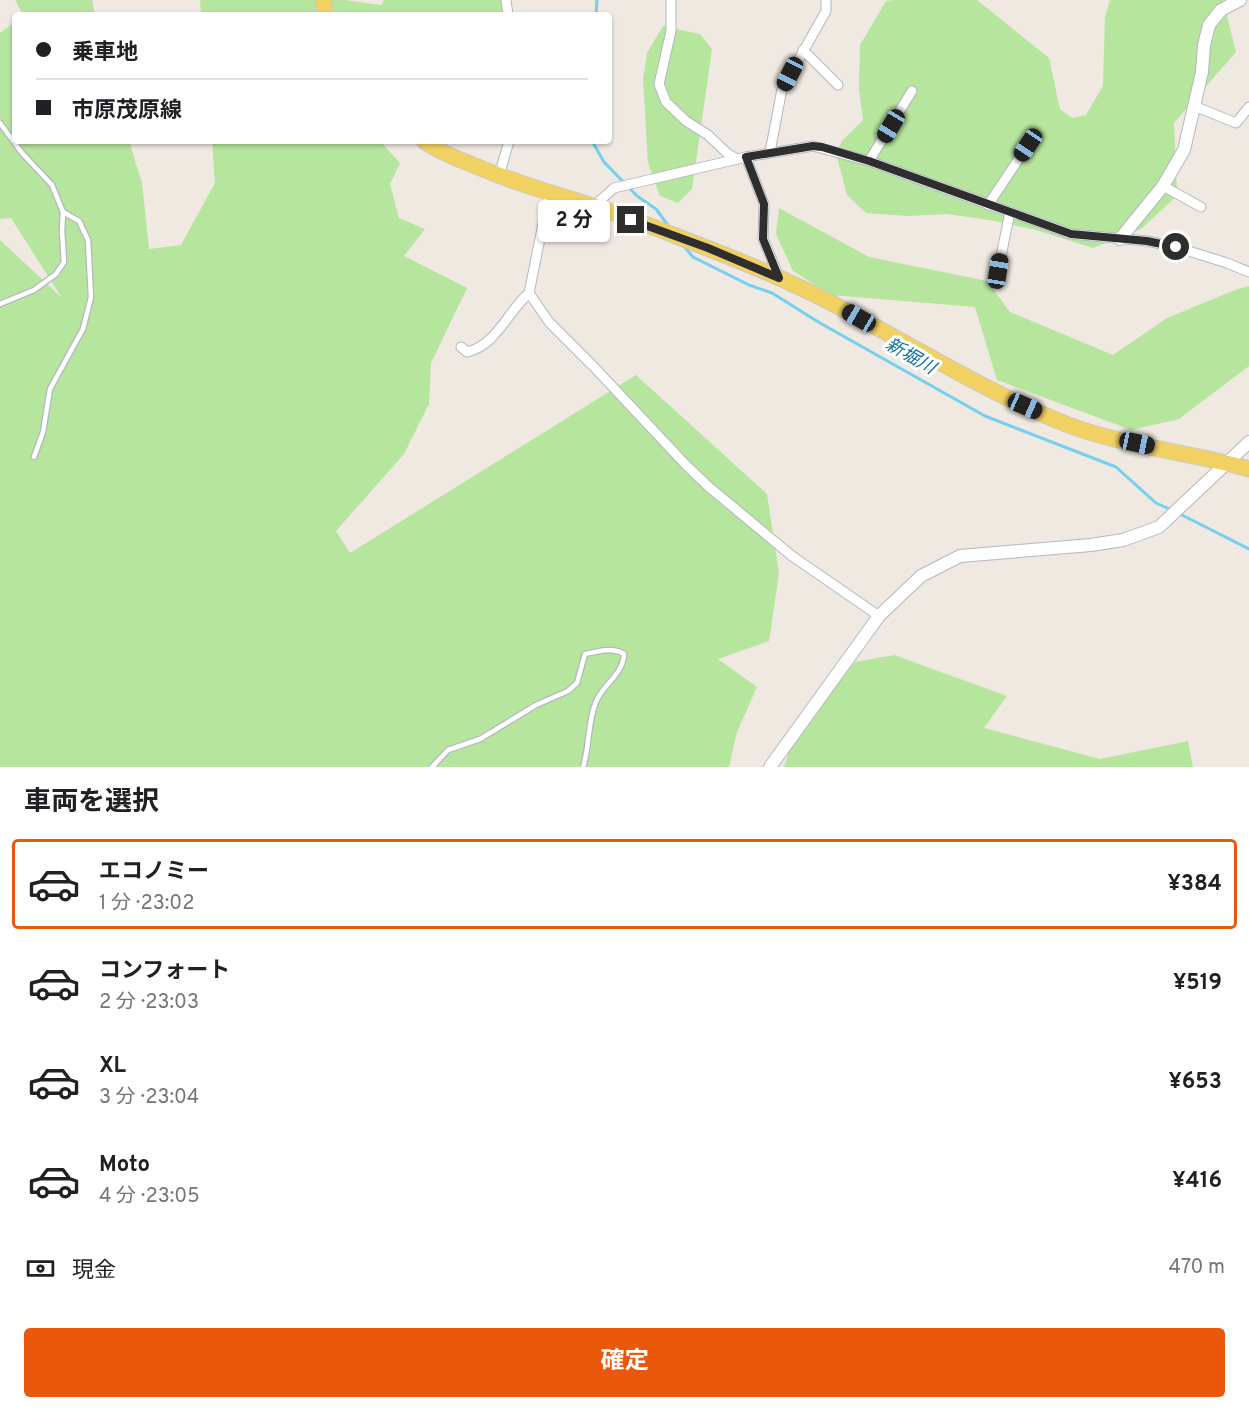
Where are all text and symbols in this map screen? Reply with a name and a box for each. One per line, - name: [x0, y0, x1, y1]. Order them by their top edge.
- text: 乗車地: [72, 40, 138, 67]
- car: [774, 54, 806, 94]
- text: 市原茂原線: [72, 98, 182, 125]
- car: [874, 106, 908, 146]
- car: [1010, 125, 1046, 165]
- callout: 2 分: [538, 199, 610, 241]
- route end: [617, 206, 644, 233]
- text: 2 分: [555, 208, 593, 234]
- route start: [1162, 233, 1189, 260]
- car: [986, 252, 1010, 290]
- car: [839, 301, 879, 335]
- water label: 新堀川: [881, 334, 941, 381]
- car: [1005, 390, 1045, 422]
- car: [1118, 430, 1156, 456]
- text: 車両を選択: [24, 786, 159, 820]
- icon: car: [27, 857, 81, 911]
- text: エコノミー: [99, 859, 209, 886]
- text: ¥384: [1167, 871, 1222, 898]
- text: 1 分 · 23:02: [99, 891, 194, 917]
- icon: car: [27, 956, 81, 1010]
- text: コンフォート: [99, 958, 230, 985]
- text: ¥519: [1173, 970, 1222, 997]
- text: 2 分 · 23:03: [99, 990, 199, 1016]
- text: XL: [99, 1053, 126, 1080]
- icon: car: [27, 1055, 81, 1109]
- text: ¥653: [1168, 1069, 1222, 1096]
- text: 3 分 · 23:04: [99, 1085, 199, 1111]
- text: Moto: [99, 1152, 150, 1179]
- icon: car: [27, 1154, 81, 1208]
- text: ¥416: [1172, 1168, 1222, 1195]
- text: 4 分 · 23:05: [99, 1184, 200, 1210]
- icon: cash: [24, 1252, 57, 1285]
- text: 470 m: [1168, 1255, 1225, 1281]
- text: 現金: [72, 1258, 116, 1285]
- button: 確定: [24, 1328, 1225, 1397]

